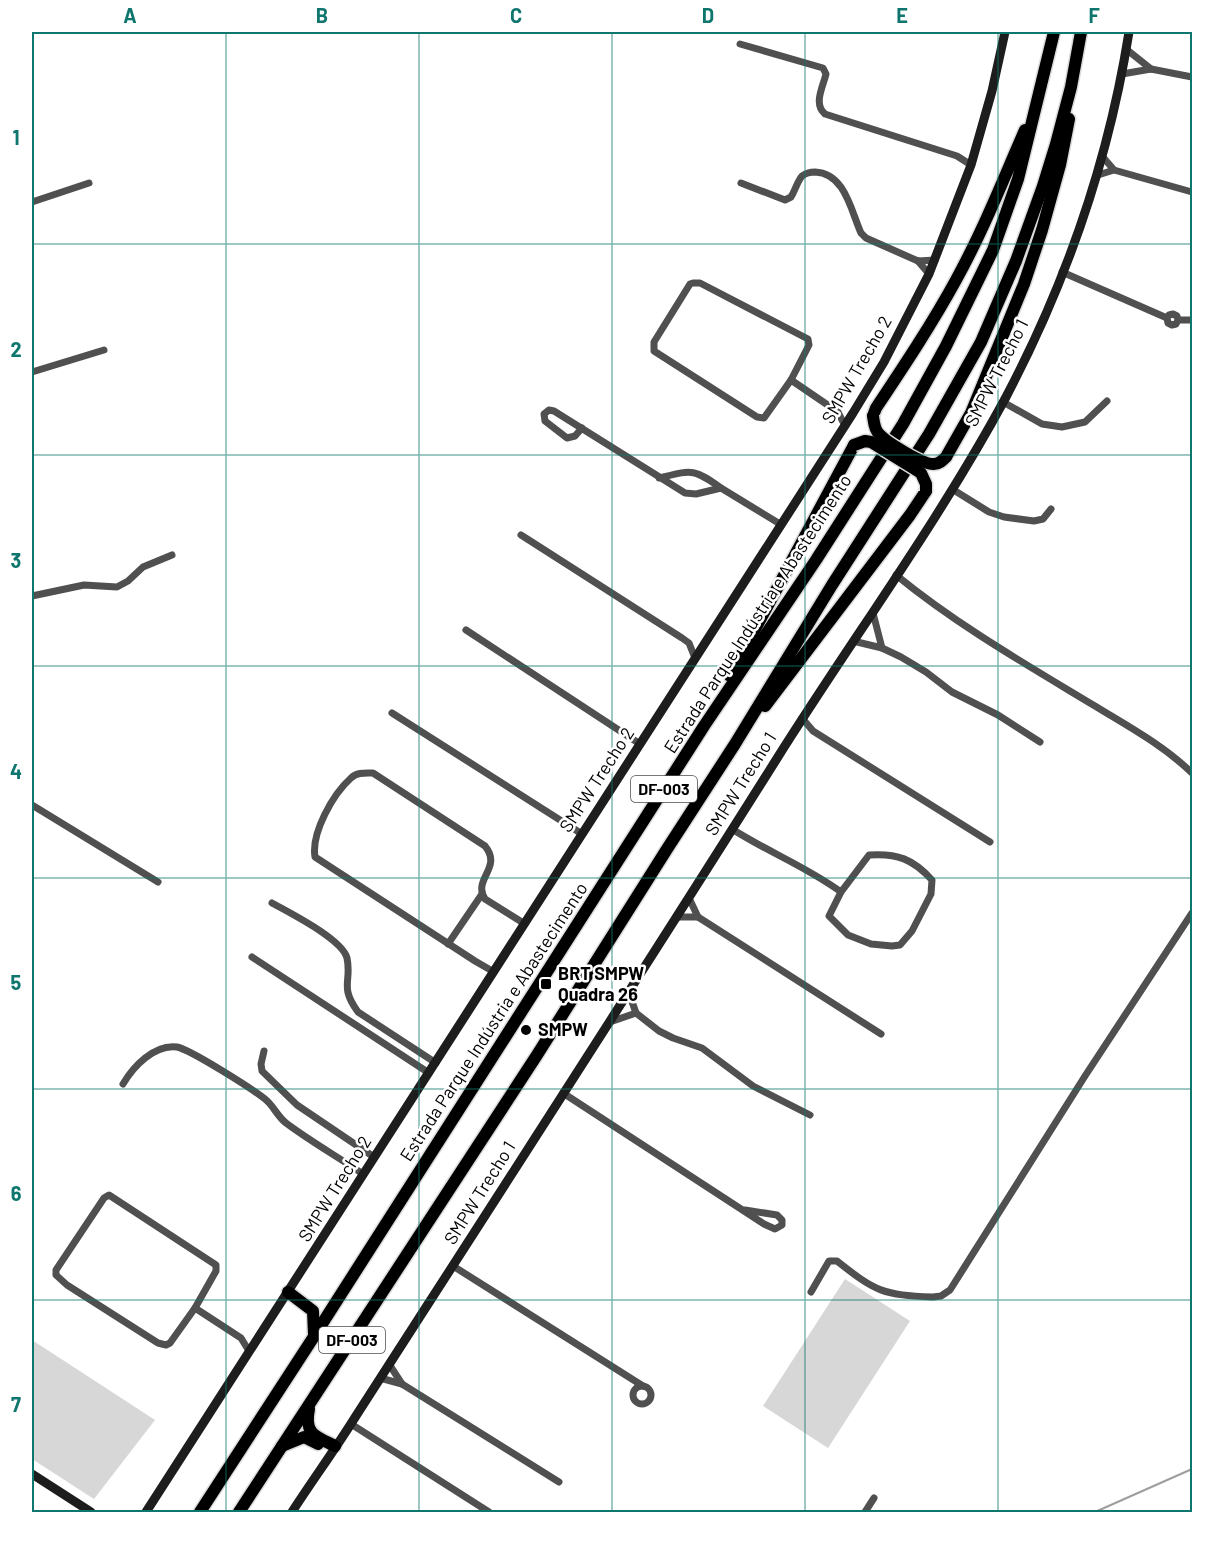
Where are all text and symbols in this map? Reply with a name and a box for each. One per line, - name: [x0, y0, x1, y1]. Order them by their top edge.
- text: A: [123, 3, 137, 27]
- text: B: [316, 3, 328, 27]
- text: C: [510, 3, 522, 27]
- text: D: [702, 3, 714, 27]
- text: E: [896, 3, 908, 27]
- text: F: [1088, 3, 1100, 27]
- text: 1: [12, 125, 20, 149]
- street label: SMPW Trecho 2: [816, 312, 896, 427]
- street label: SMPW Trecho 1: [960, 315, 1033, 430]
- text: 2: [10, 337, 22, 361]
- street label: Estrada Parque Indústria e Abastecimento: [659, 470, 856, 757]
- text: 3: [11, 548, 21, 572]
- street label: SMPW Trecho 2: [554, 723, 638, 836]
- street label: SMPW Trecho 1: [700, 728, 781, 839]
- text: 4: [10, 759, 22, 783]
- road number: DF-003: [631, 776, 697, 802]
- street label: Estrada Parque Indústria e Abastecimento: [395, 878, 592, 1165]
- place label: BRT SMPW Quadra 26: [558, 962, 644, 1005]
- text: 5: [11, 970, 22, 994]
- marker: BRT SMPW Quadra 26: [539, 977, 553, 991]
- place label: SMPW: [538, 1018, 588, 1040]
- marker: SMPW: [519, 1023, 533, 1037]
- street label: SMPW Trecho 2: [293, 1131, 375, 1245]
- street label: SMPW Trecho 1: [439, 1137, 520, 1248]
- text: 6: [11, 1181, 22, 1205]
- road number: DF-003: [319, 1327, 385, 1353]
- text: 7: [11, 1392, 21, 1416]

